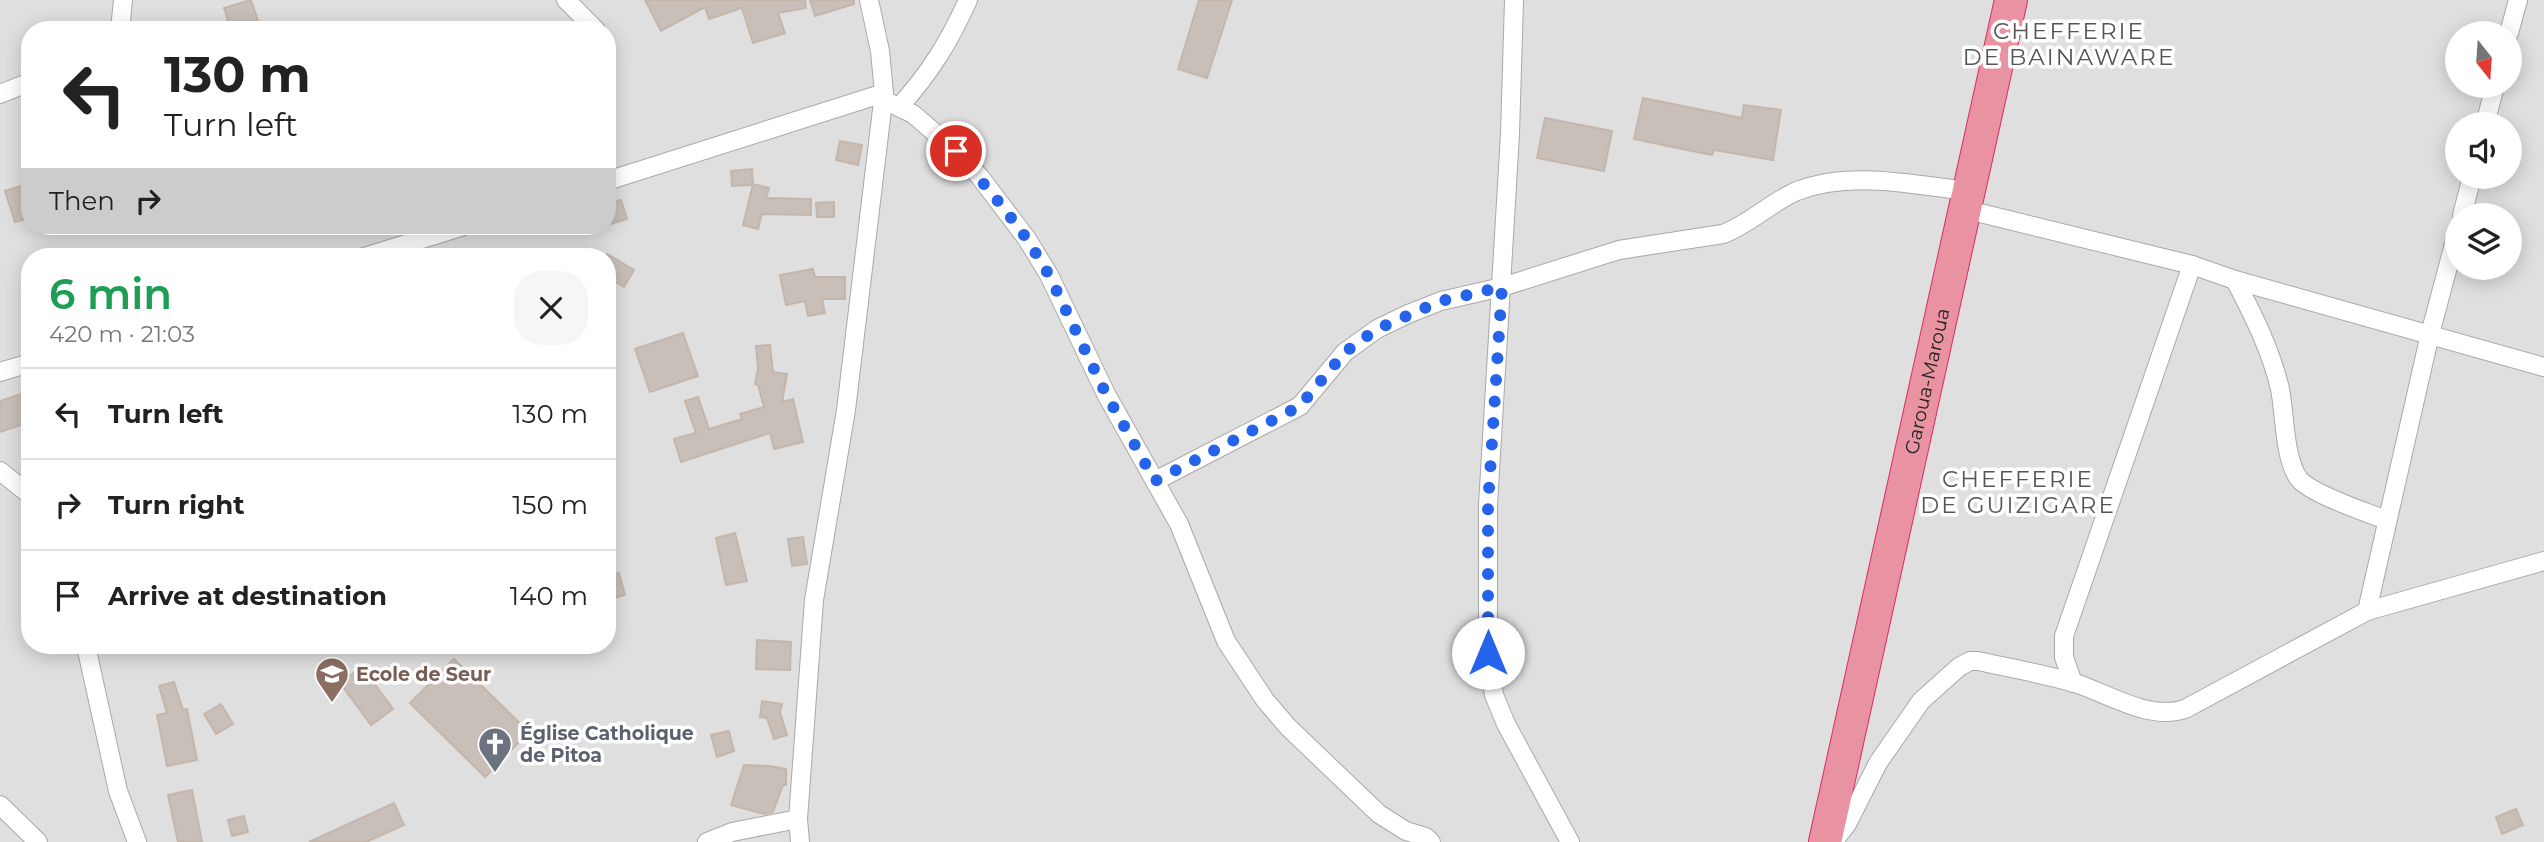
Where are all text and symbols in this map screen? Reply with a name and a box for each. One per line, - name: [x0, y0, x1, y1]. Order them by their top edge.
- district label: CHEFFERIE DE BAINAWARE: [1963, 17, 2175, 71]
- north arrow: [2445, 21, 2522, 98]
- map controls: [2445, 21, 2522, 280]
- text: 130 m: [164, 45, 311, 104]
- icon: left: [49, 49, 140, 140]
- text: Turn left: [164, 105, 298, 144]
- button: sound: [2445, 112, 2522, 189]
- pin: [926, 121, 986, 181]
- icon: arrive: [937, 132, 975, 170]
- icon: right: [129, 182, 167, 220]
- text: Then: [49, 185, 115, 217]
- button: layers: [2445, 203, 2522, 280]
- text: 6 min: [49, 268, 172, 320]
- button: close: [514, 271, 588, 345]
- street label: Garoua-Maroua: [1899, 306, 1954, 456]
- text: 420 m · 21:03: [49, 320, 195, 348]
- icon: left: [49, 395, 87, 433]
- text: Turn left: [108, 398, 224, 430]
- text: 130 m: [512, 398, 588, 430]
- district label: CHEFFERIE DE GUIZIGARE: [1920, 465, 2116, 519]
- icon: right: [49, 486, 87, 524]
- text: Turn right: [108, 489, 244, 521]
- text: 150 m: [512, 489, 588, 521]
- icon: arrive: [49, 577, 87, 615]
- text: Arrive at destination: [108, 580, 387, 612]
- text: 140 m: [510, 580, 588, 612]
- position arrow: [1451, 616, 1525, 690]
- school or university icon: Ecole de Seur: [313, 655, 351, 704]
- place label: Ecole de Seur: [356, 663, 491, 686]
- place label: Église Catholique de Pitoa: [520, 722, 694, 767]
- church icon: Église Catholique de Pitoa: [476, 725, 514, 774]

